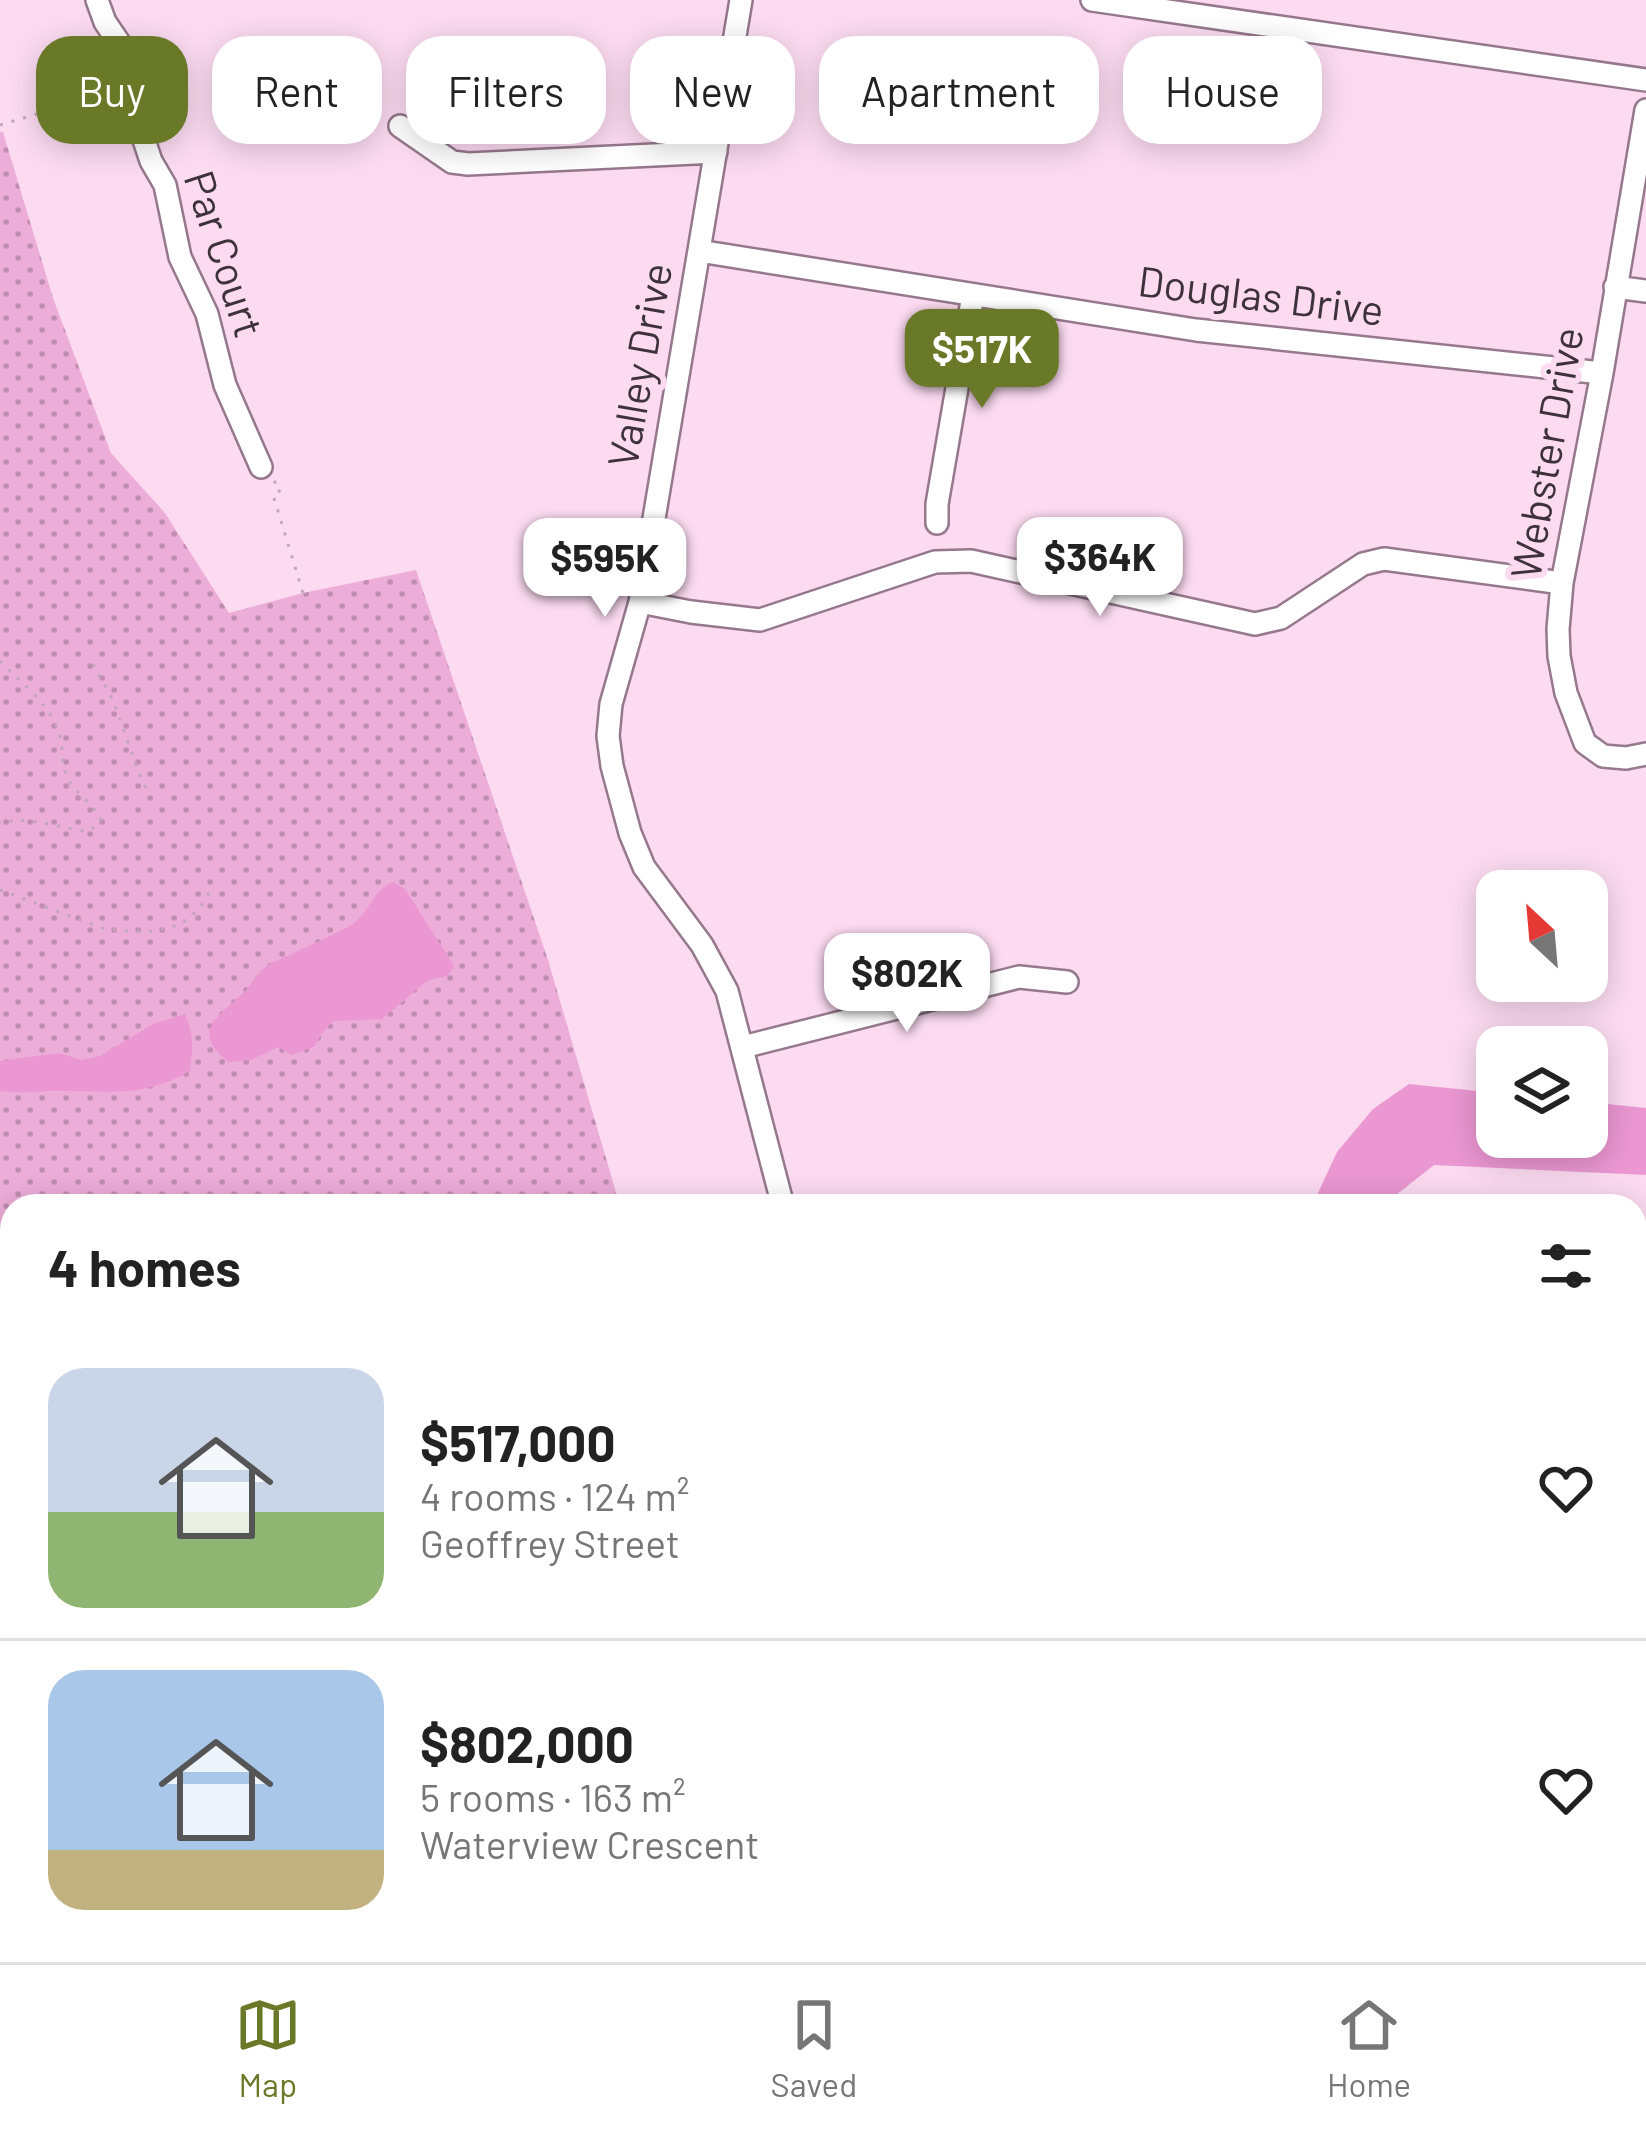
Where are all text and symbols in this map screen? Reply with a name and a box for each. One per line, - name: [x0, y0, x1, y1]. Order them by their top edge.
- chip: Buy: [36, 36, 188, 144]
- chip: Rent: [212, 36, 382, 144]
- chip: Filters: [406, 36, 606, 144]
- chip: New: [630, 36, 795, 144]
- chip: Apartment: [819, 36, 1099, 144]
- chip: House: [1123, 36, 1322, 144]
- street label: Par Court: [176, 164, 276, 343]
- street label: Douglas Drive: [1135, 254, 1387, 335]
- street label: Valley Drive: [595, 259, 682, 471]
- pin: $517K: [898, 309, 1066, 411]
- street label: Webster Drive: [1498, 323, 1592, 582]
- text: $517K: [932, 324, 1032, 371]
- pin: $364K: [1016, 517, 1184, 619]
- pin: $595K: [521, 518, 689, 620]
- text: $364K: [1044, 532, 1156, 579]
- text: $595K: [550, 533, 660, 580]
- north arrow: [1476, 870, 1608, 1002]
- map controls: [1476, 870, 1608, 1158]
- pin: $802K: [823, 933, 991, 1035]
- text: $802K: [851, 948, 963, 995]
- button: layers: [1476, 1026, 1608, 1158]
- icon: filters: [1533, 1233, 1599, 1299]
- text: 4 homes: [48, 1236, 241, 1297]
- text: $517,000: [420, 1411, 615, 1472]
- icon: home: [144, 1416, 288, 1560]
- icon: heart: [1533, 1455, 1599, 1521]
- text: 4 rooms · 124 m²: [420, 1472, 689, 1519]
- text: Geoffrey Street: [420, 1519, 680, 1566]
- text: $802,000: [420, 1712, 634, 1773]
- icon: home: [144, 1718, 288, 1862]
- icon: heart: [1533, 1757, 1599, 1823]
- text: 5 rooms · 163 m²: [420, 1773, 686, 1820]
- text: Waterview Crescent: [420, 1820, 760, 1867]
- tab: Map: [235, 1992, 301, 2104]
- tab: Saved: [771, 1992, 857, 2104]
- tab: Home: [1327, 1992, 1411, 2104]

